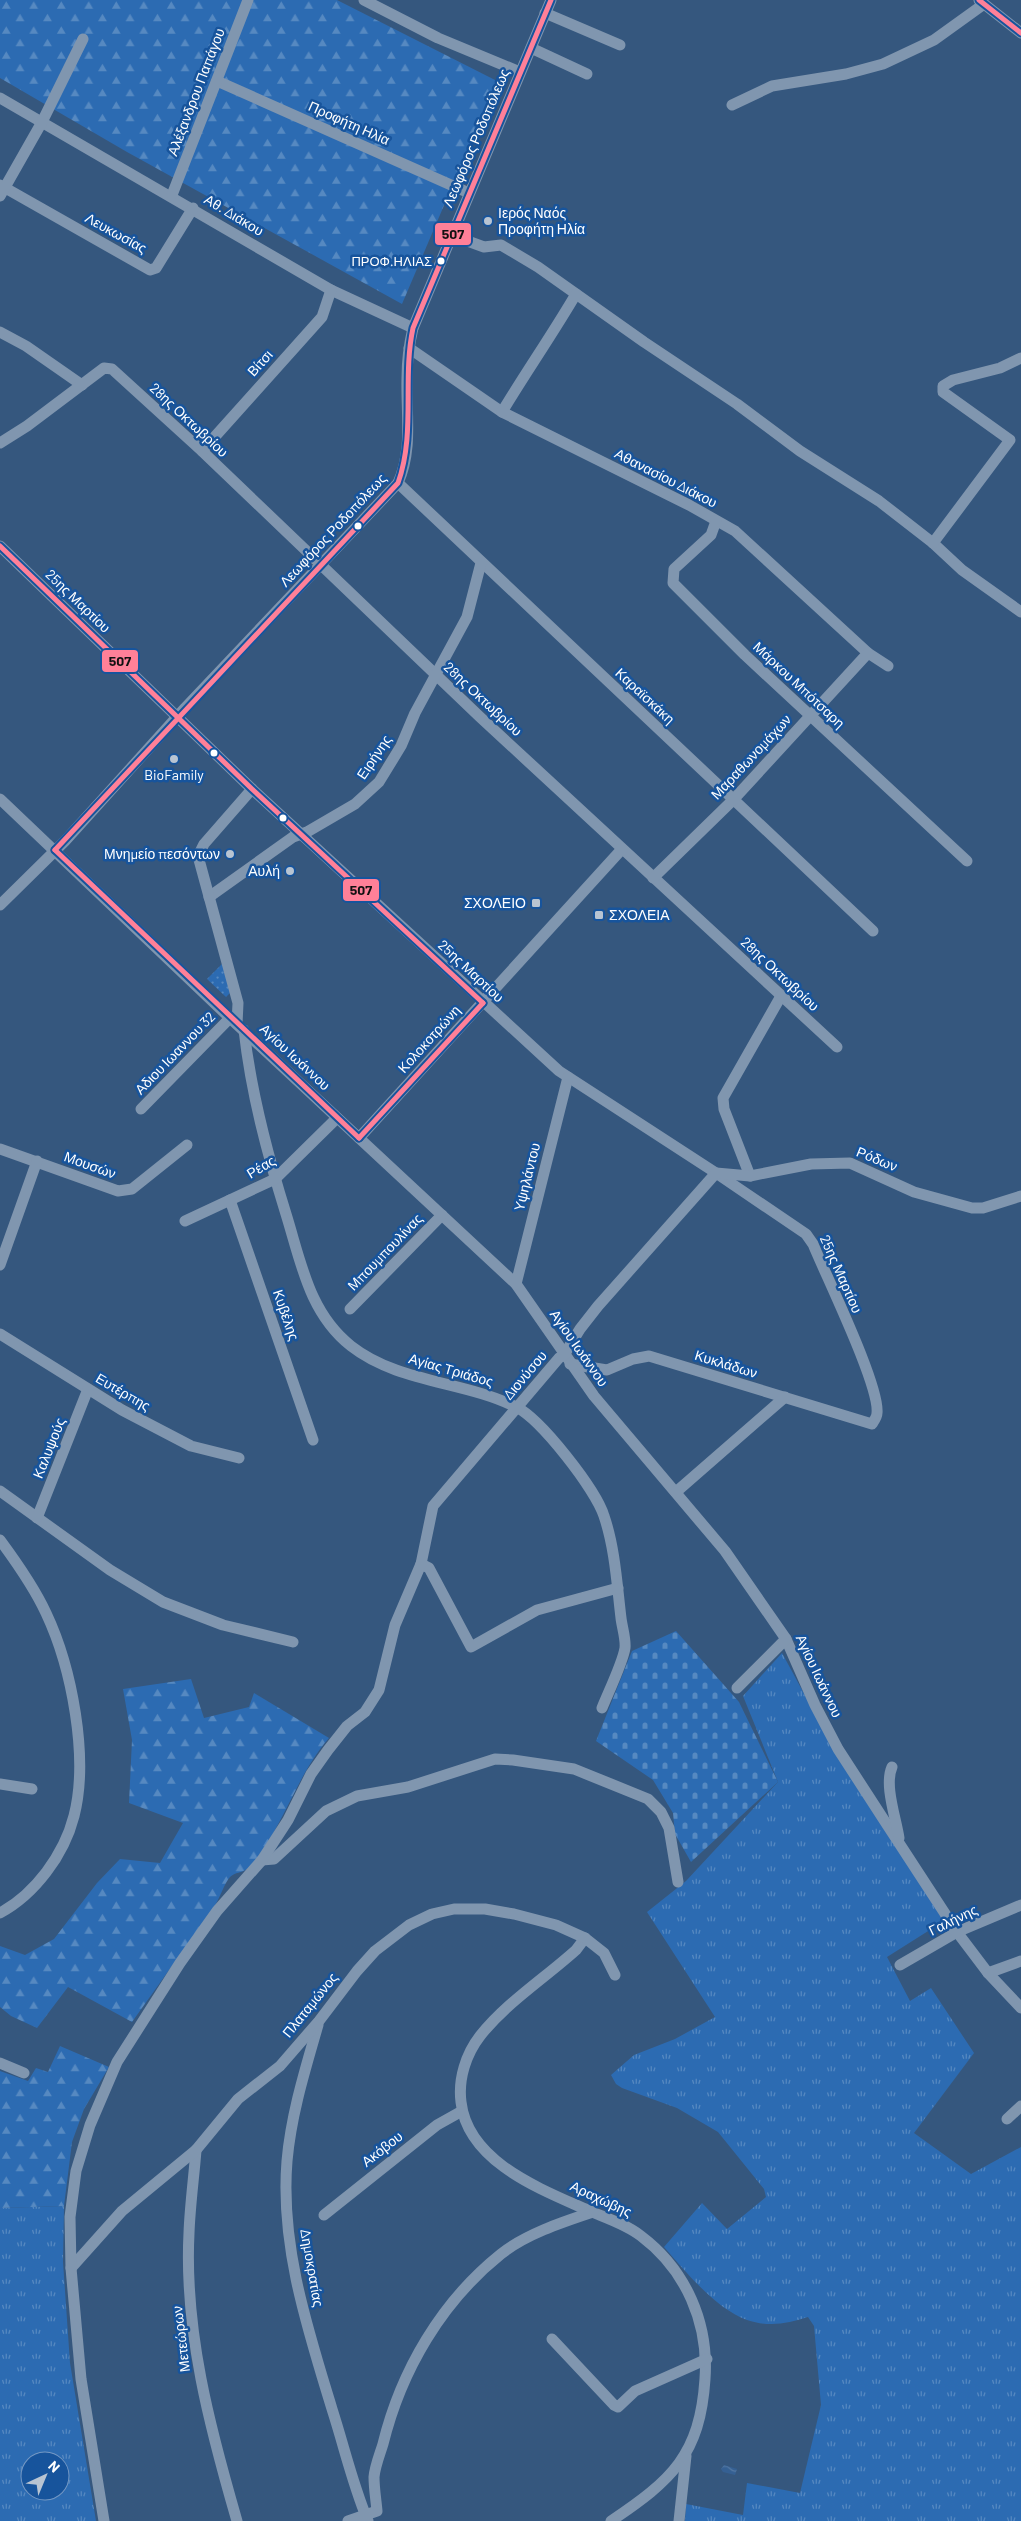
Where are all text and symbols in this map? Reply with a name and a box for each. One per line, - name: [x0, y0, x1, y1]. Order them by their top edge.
- street label: Αλέξανδρου Παπάγου: [163, 26, 228, 158]
- street label: Λεωφόρος Ροδοπόλεως: [439, 66, 513, 210]
- street label: Προφήτη Ηλία: [306, 97, 392, 148]
- street label: Αθ. Διάκου: [201, 190, 267, 239]
- place label: Ιερός Ναός Προφήτη Ηλία: [498, 204, 585, 237]
- street label: Λευκωσίας: [83, 209, 150, 257]
- marker: Ιερός Ναός Προφήτη Ηλία: [482, 215, 494, 227]
- line badge: 507: [434, 222, 472, 246]
- text: 507: [442, 225, 464, 242]
- place label: ΠΡΟΦ.ΗΛΙΑΣ: [351, 253, 432, 269]
- marker: ΠΡΟΦ.ΗΛΙΑΣ: [436, 256, 446, 266]
- street label: Βίτσι: [243, 346, 276, 379]
- street label: 28ης Οκτωβρίου: [147, 379, 232, 460]
- street label: Αθανασίου Διάκου: [612, 444, 720, 511]
- street label: Λεωφόρος Ροδοπόλεως: [276, 469, 390, 590]
- unlabelled marker: [353, 521, 363, 531]
- street label: 25ης Μαρτίου: [42, 565, 114, 636]
- street label: Μάρκου Μπότσαρη: [750, 638, 849, 731]
- line badge: 507: [101, 649, 139, 673]
- text: 507: [109, 652, 131, 669]
- street label: 28ης Οκτωβρίου: [441, 658, 526, 739]
- street label: Καραϊσκάκη: [612, 664, 678, 727]
- street label: Μαραθωνομάχων: [707, 711, 794, 803]
- street label: Ειρήνης: [353, 731, 395, 782]
- unlabelled marker: [209, 748, 219, 758]
- marker: BioFamily: [168, 753, 180, 765]
- place label: BioFamily: [144, 766, 204, 783]
- unlabelled marker: [278, 813, 288, 823]
- place label: Μνημείο πεσόντων: [104, 845, 220, 862]
- marker: Μνημείο πεσόντων: [224, 848, 236, 860]
- place label: Αυλή: [248, 862, 280, 879]
- marker: Αυλή: [284, 865, 296, 877]
- line badge: 507: [342, 878, 380, 902]
- text: 507: [350, 881, 372, 898]
- place label: ΣΧΟΛΕΙΟ: [464, 894, 526, 911]
- marker: ΣΧΟΛΕΙΟ: [530, 897, 542, 909]
- place label: ΣΧΟΛΕΙΑ: [609, 906, 670, 923]
- marker: ΣΧΟΛΕΙΑ: [593, 909, 605, 921]
- street label: 28ης Οκτωβρίου: [738, 933, 823, 1014]
- street label: 25ης Μαρτίου: [435, 936, 508, 1005]
- street label: Κολοκοτρώνη: [394, 1001, 463, 1076]
- street label: Αδιου Ιωαννου 32: [131, 1008, 218, 1098]
- street label: Αγίου Ιωάννου: [257, 1020, 334, 1093]
- street label: Υψηλάντου: [510, 1141, 543, 1213]
- street label: Ρόδων: [854, 1143, 900, 1174]
- street label: Μουσών: [62, 1147, 118, 1182]
- street label: Ρέας: [243, 1151, 278, 1182]
- street label: Μπουμπουλίνας: [344, 1210, 426, 1294]
- street label: 25ης Μαρτίου: [817, 1232, 866, 1315]
- street label: Κυβέλης: [270, 1287, 303, 1343]
- street label: Αγίου Ιωάννου: [547, 1306, 612, 1389]
- street label: Κυκλάδων: [693, 1346, 760, 1381]
- street label: Διονύσου: [499, 1347, 550, 1403]
- street label: Αγίας Τριάδος: [407, 1349, 495, 1390]
- street label: Ευτέρπης: [93, 1369, 154, 1414]
- street label: Καλυψούς: [29, 1415, 68, 1481]
- street label: Αγίου Ιωάννου: [793, 1632, 846, 1720]
- street label: Γαλήνης: [926, 1900, 980, 1939]
- street label: Πλαταμώνος: [278, 1969, 341, 2041]
- street label: Ακόβου: [358, 2127, 406, 2170]
- street label: Αραχώβης: [568, 2177, 635, 2220]
- street label: Δημοκρατίας: [297, 2228, 328, 2308]
- street label: Μετεώρων: [168, 2305, 193, 2373]
- north arrow: [20, 2451, 70, 2501]
- text: N: [45, 2457, 64, 2476]

